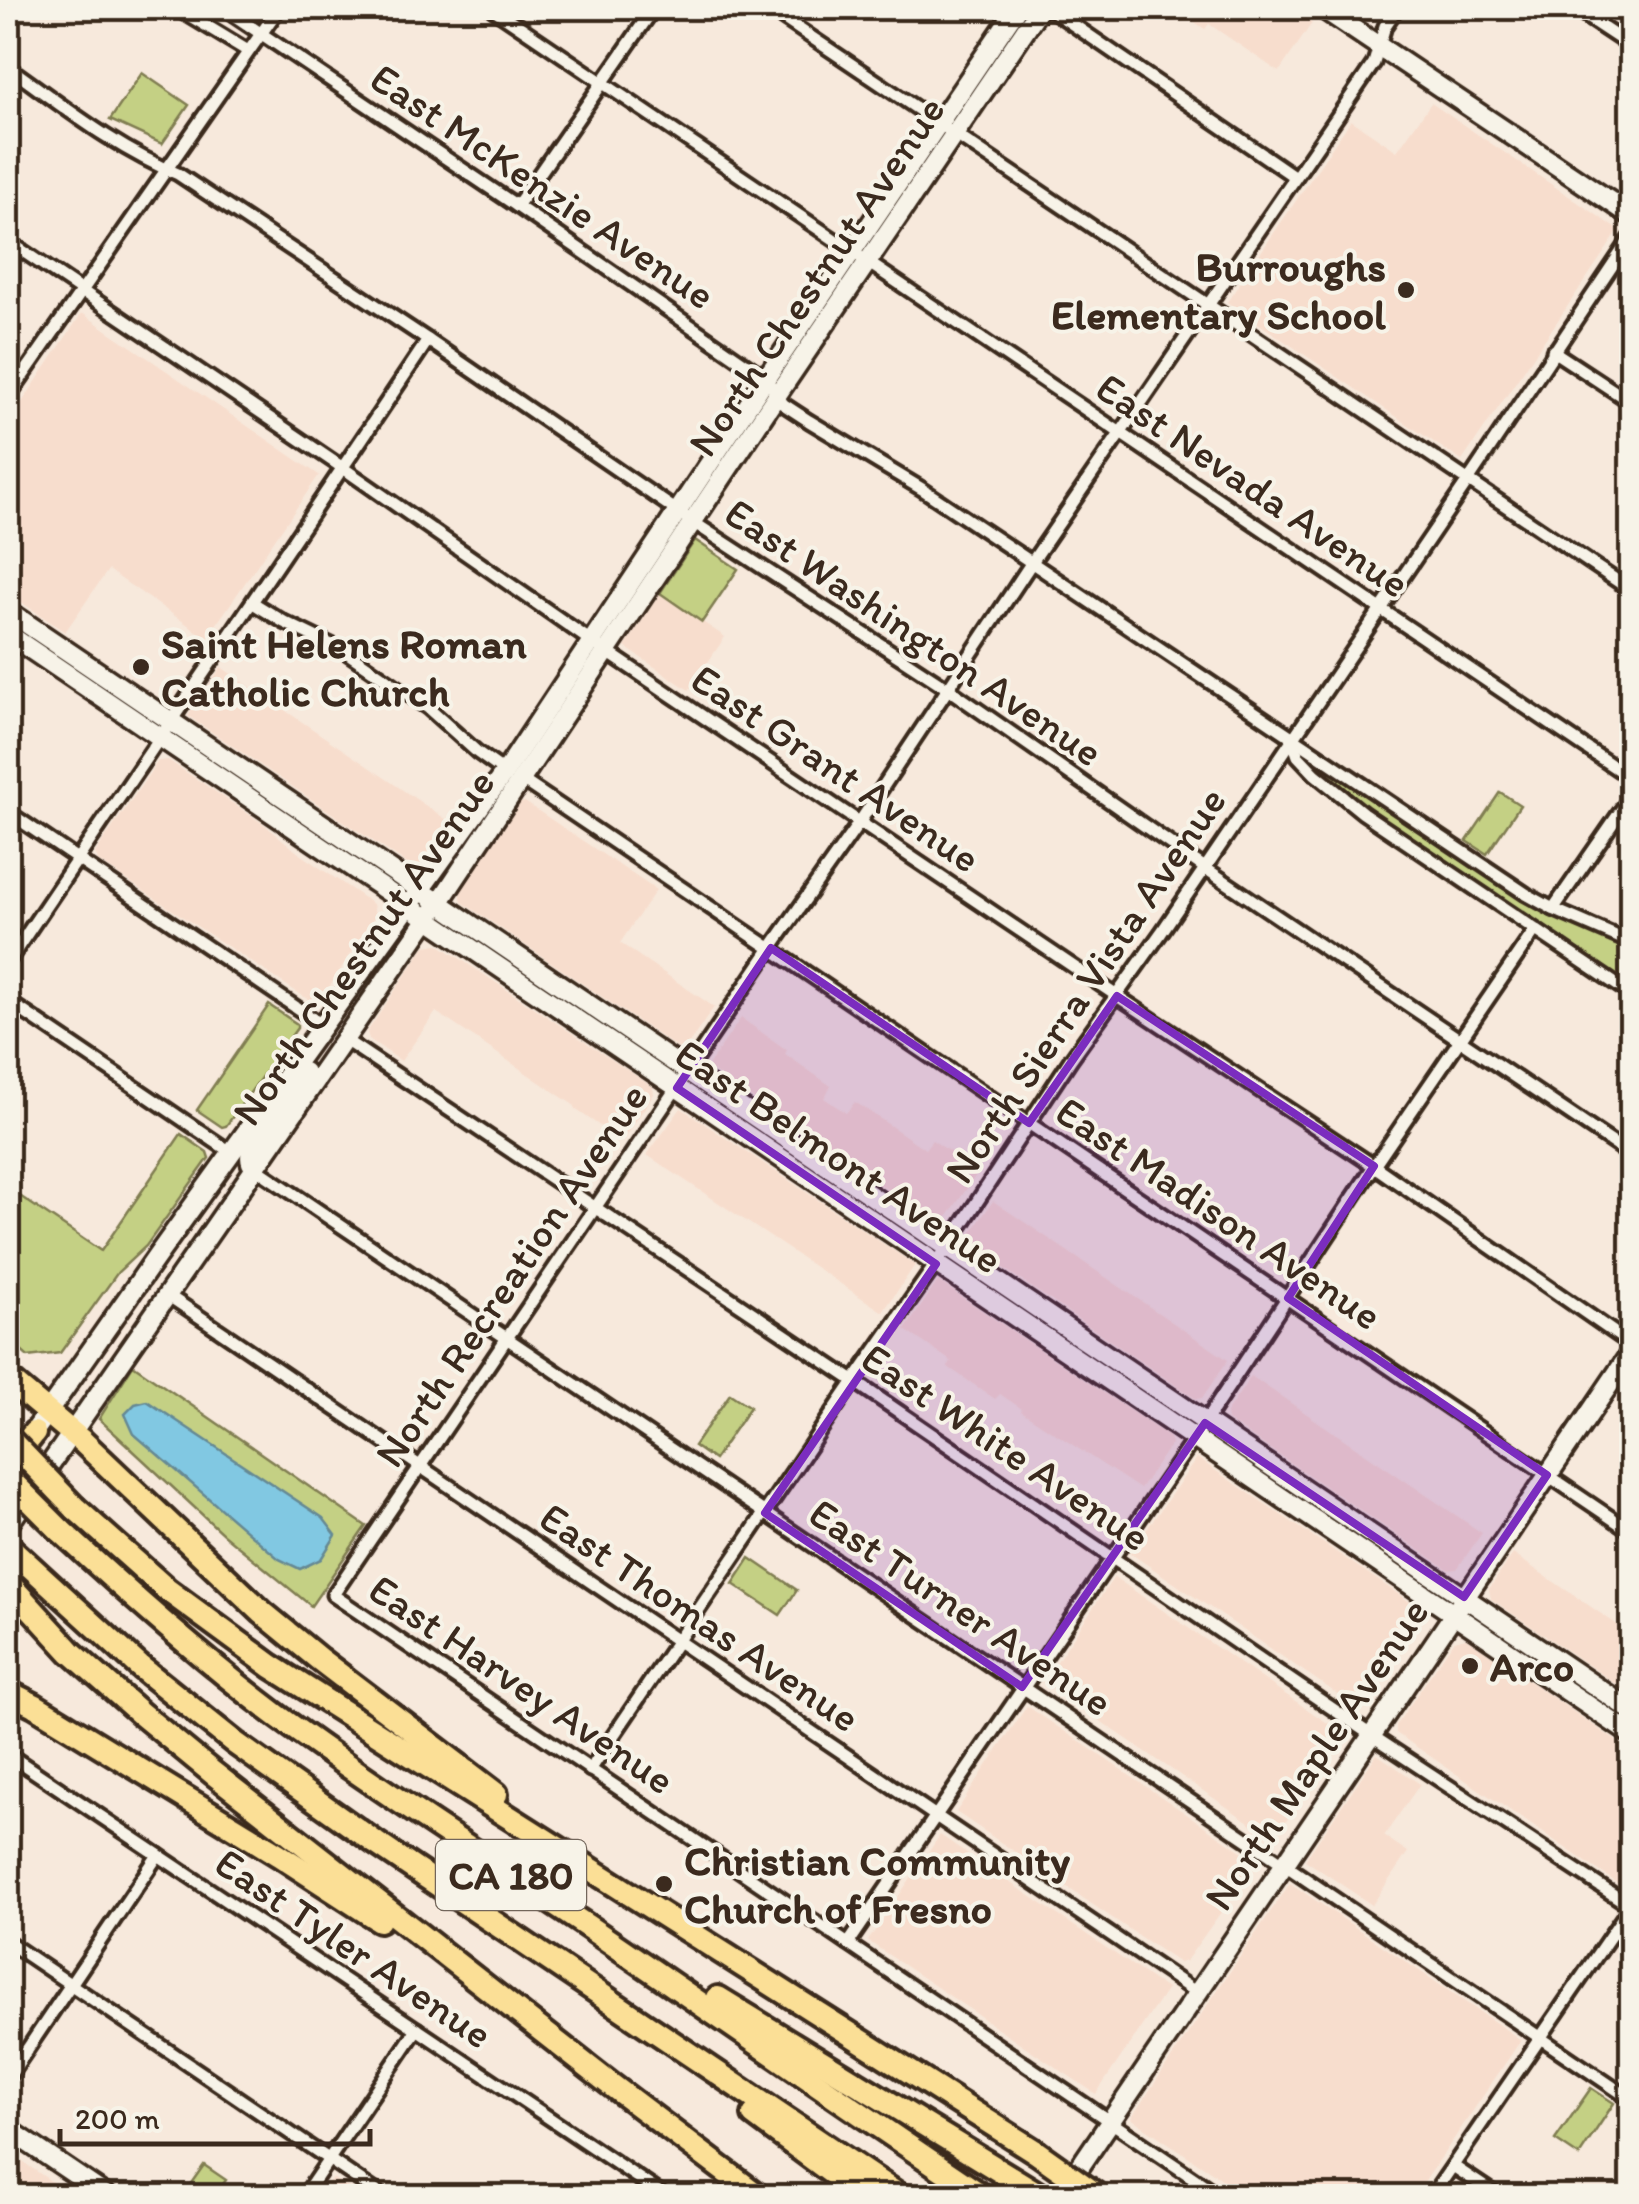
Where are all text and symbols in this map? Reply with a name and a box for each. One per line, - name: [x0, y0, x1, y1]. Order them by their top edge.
- street label: East McKenzie Avenue: [361, 52, 725, 320]
- street label: North Chestnut Avenue: [676, 86, 956, 466]
- place label: Burroughs Elementary School: [1051, 241, 1386, 340]
- marker: Burroughs Elementary School: [1395, 279, 1417, 301]
- street label: East Nevada Avenue: [1087, 361, 1419, 609]
- street label: East Washington Avenue: [716, 487, 1112, 777]
- place label: Saint Helens Roman Catholic Church: [161, 618, 527, 717]
- street label: East Grant Avenue: [682, 652, 990, 884]
- marker: Saint Helens Roman Catholic Church: [130, 656, 152, 678]
- street label: North Chestnut Avenue: [221, 759, 505, 1135]
- street label: North Sierra Vista Avenue: [933, 777, 1237, 1193]
- street label: East Belmont Avenue: [666, 1028, 1012, 1284]
- street label: North Recreation Avenue: [363, 1073, 659, 1477]
- street label: East Madison Avenue: [1047, 1085, 1391, 1341]
- street label: East White Avenue: [852, 1332, 1160, 1562]
- street label: East Turner Avenue: [800, 1487, 1122, 1727]
- street label: East Thomas Avenue: [530, 1491, 870, 1743]
- street label: East Harvey Avenue: [360, 1563, 684, 1805]
- street label: North Maple Avenue: [1193, 1588, 1439, 1920]
- place label: Arco: [1490, 1641, 1574, 1692]
- marker: Arco: [1459, 1655, 1481, 1677]
- place label: Christian Community Church of Fresno: [684, 1835, 1070, 1934]
- street label: East Tyler Avenue: [206, 1837, 502, 2059]
- road number: CA 180: [436, 1840, 586, 1910]
- marker: Christian Community Church of Fresno: [653, 1873, 675, 1895]
- scale bar: [60, 2084, 370, 2146]
- text: 200 m: [75, 2100, 160, 2137]

